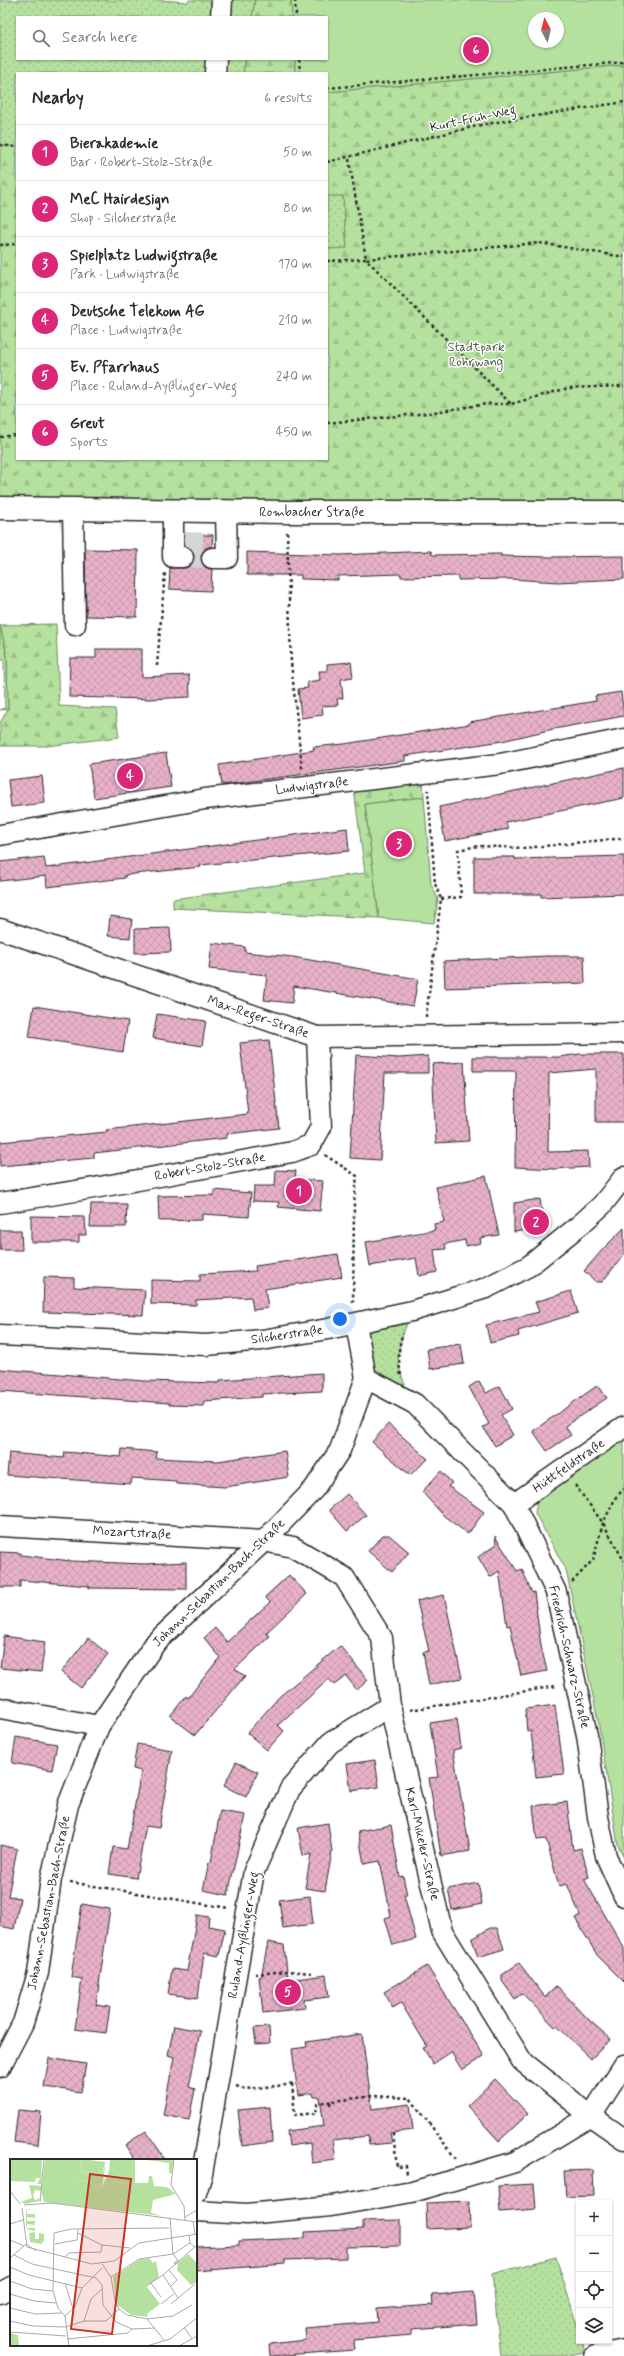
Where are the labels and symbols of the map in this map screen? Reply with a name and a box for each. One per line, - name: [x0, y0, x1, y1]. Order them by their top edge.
- north arrow: [528, 12, 564, 48]
- pin: 6: [463, 35, 489, 65]
- street label: Kurt-Früh-Weg: [429, 102, 518, 138]
- park label: Stadtpark Rohrwang: [447, 339, 505, 372]
- street label: Rombacher Straße: [259, 504, 365, 521]
- pin: 4: [117, 761, 143, 791]
- street label: Ludwigstraße: [274, 773, 350, 799]
- pin: 3: [386, 829, 412, 859]
- street label: Max-Reger-Straße: [204, 992, 311, 1044]
- street label: Robert-Stolz-Straße: [153, 1149, 267, 1185]
- pin: 1: [286, 1176, 312, 1206]
- pin: 2: [523, 1207, 549, 1237]
- your location: [330, 1309, 350, 1329]
- street label: Silcherstraße: [250, 1322, 324, 1348]
- street label: Hüttfeldstraße: [530, 1435, 608, 1497]
- street label: Johann-Sebastian-Bach-Straße: [149, 1515, 289, 1651]
- street label: Mozartstraße: [92, 1522, 172, 1544]
- street label: Friedrich-Schwarz-Straße: [544, 1584, 594, 1730]
- street label: Karl-Mikeler-Straße: [401, 1786, 443, 1902]
- street label: Johann-Sebastian-Bach-Straße: [24, 1814, 74, 1992]
- street label: Ruland-Ayßlinger-Weg: [224, 1870, 266, 2000]
- pin: 5: [275, 1977, 301, 2007]
- inset map: [10, 2159, 197, 2346]

